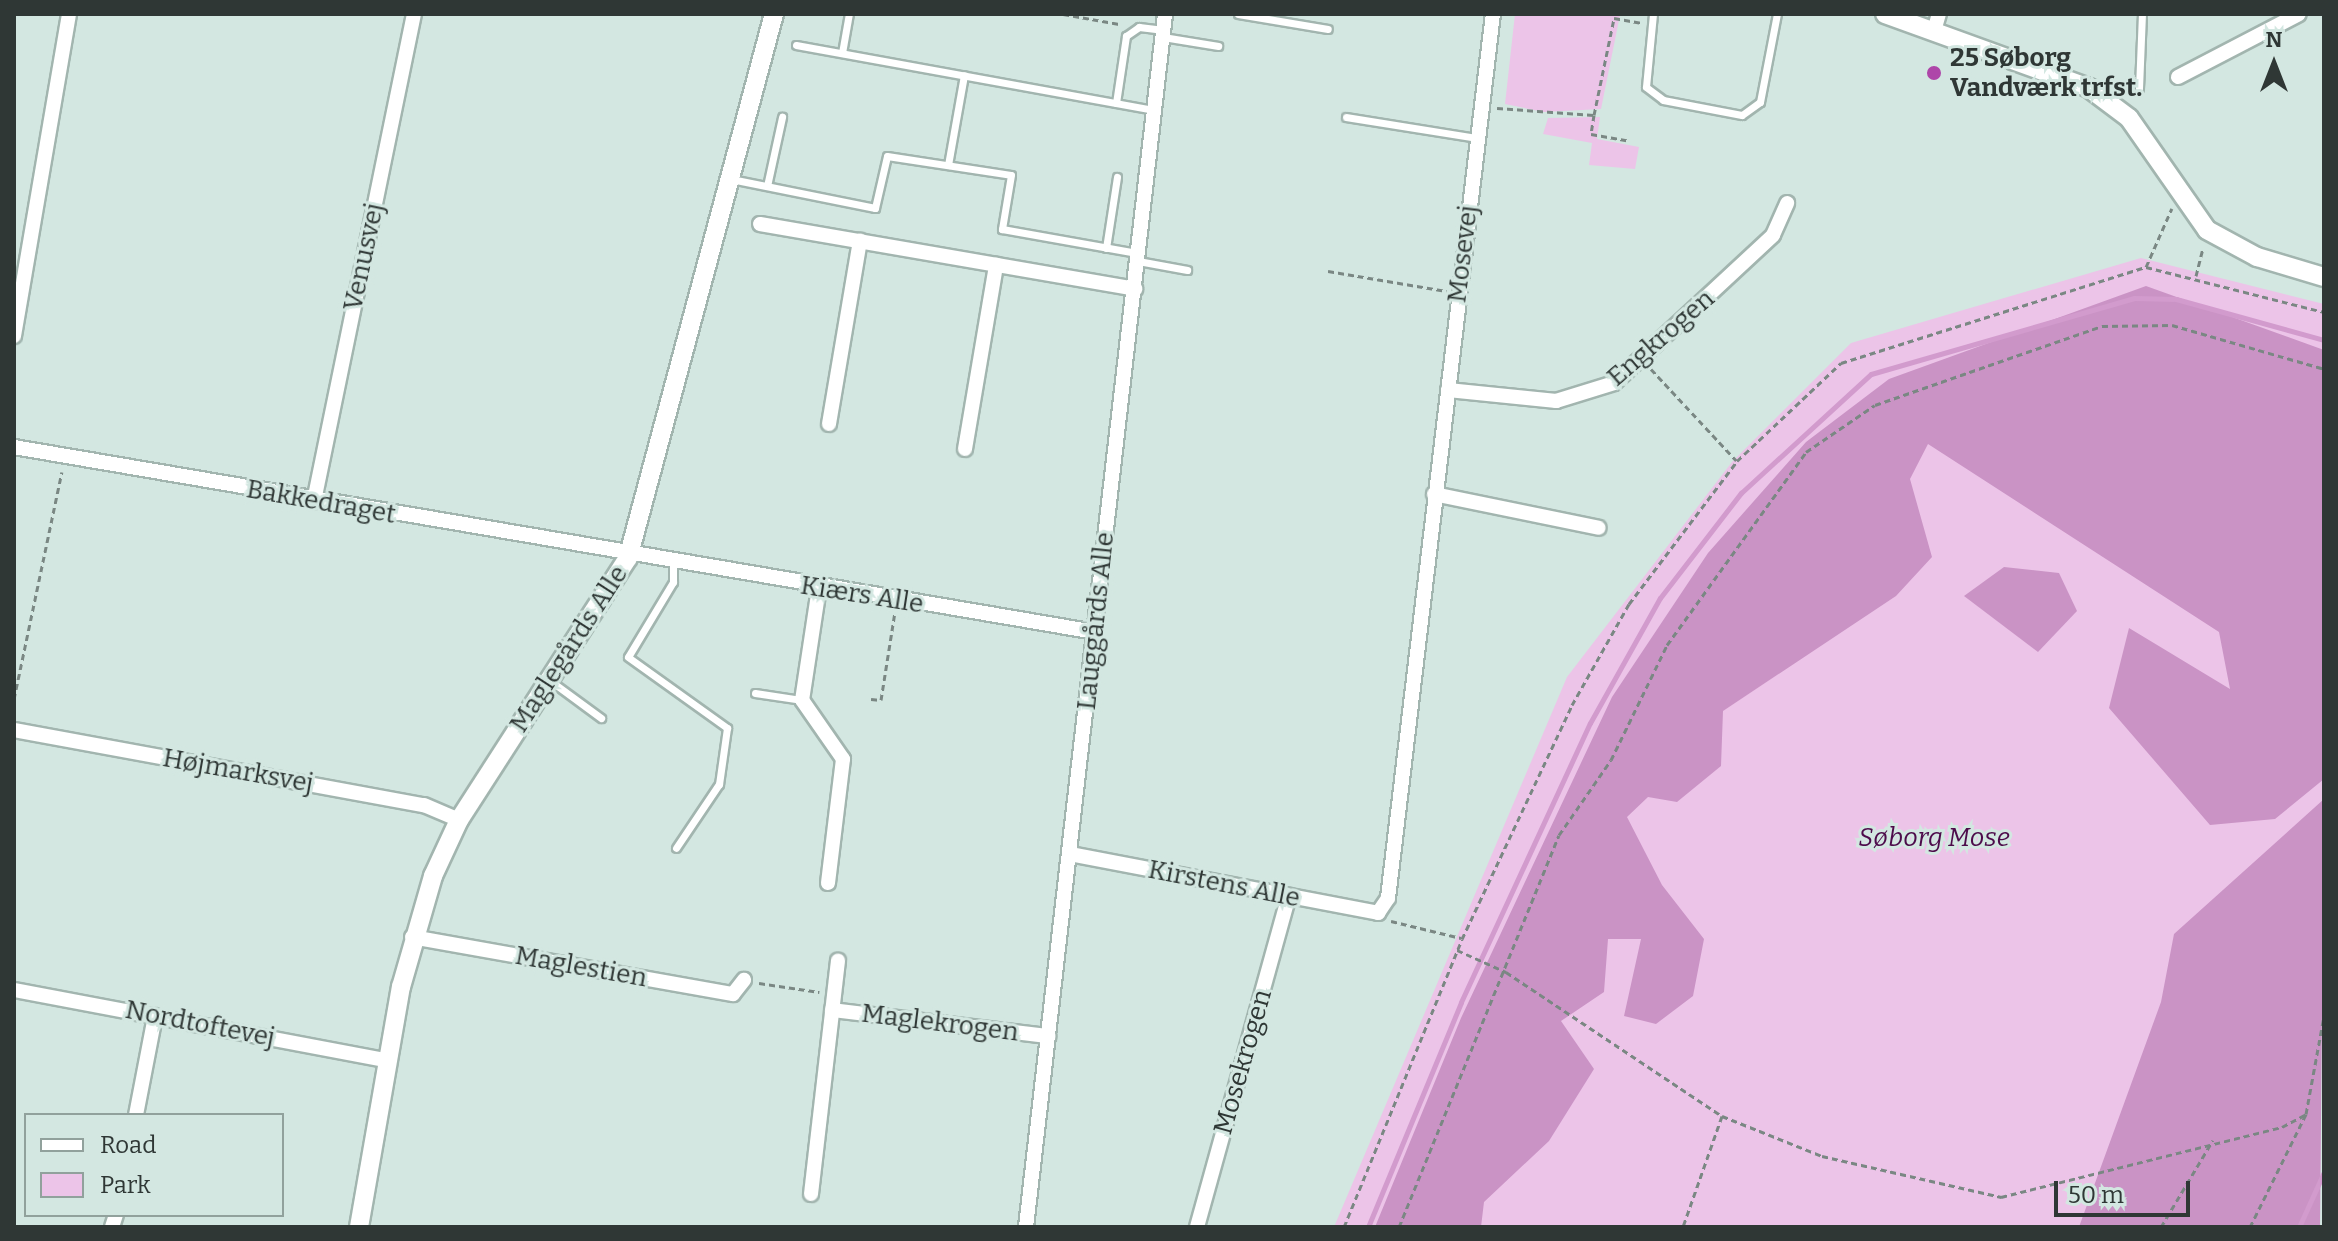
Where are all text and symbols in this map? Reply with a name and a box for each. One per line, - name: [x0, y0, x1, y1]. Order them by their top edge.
- north arrow: [2234, 24, 2314, 104]
- text: N: [2266, 26, 2282, 53]
- place label: 25 Søborg Vandværk trfst.: [1950, 42, 2142, 104]
- marker: 25 Søborg Vandværk trfst.: [1925, 64, 1943, 82]
- street label: Venusvej: [337, 200, 391, 314]
- street label: Mosevej: [1442, 204, 1484, 304]
- street label: Engkrogen: [1601, 283, 1721, 393]
- street label: Bakkedraget: [244, 474, 398, 530]
- street label: Lauggårds Alle: [1071, 530, 1121, 712]
- street label: Maglegårds Alle: [503, 560, 635, 738]
- street label: Kiærs Alle: [798, 570, 926, 620]
- street label: Højmarksvej: [160, 742, 316, 800]
- park label: Søborg Mose: [1858, 822, 2010, 854]
- street label: Kirstens Alle: [1145, 854, 1303, 914]
- street label: Maglestien: [513, 940, 649, 994]
- street label: Mosekrogen: [1207, 986, 1279, 1138]
- street label: Nordtoftevej: [123, 994, 277, 1054]
- street label: Maglekrogen: [860, 998, 1020, 1048]
- legend: [24, 1113, 284, 1217]
- text: Road: [100, 1131, 156, 1159]
- scale bar: [2058, 1165, 2194, 1215]
- text: Park: [100, 1171, 151, 1199]
- text: 50 m: [2068, 1181, 2124, 1209]

